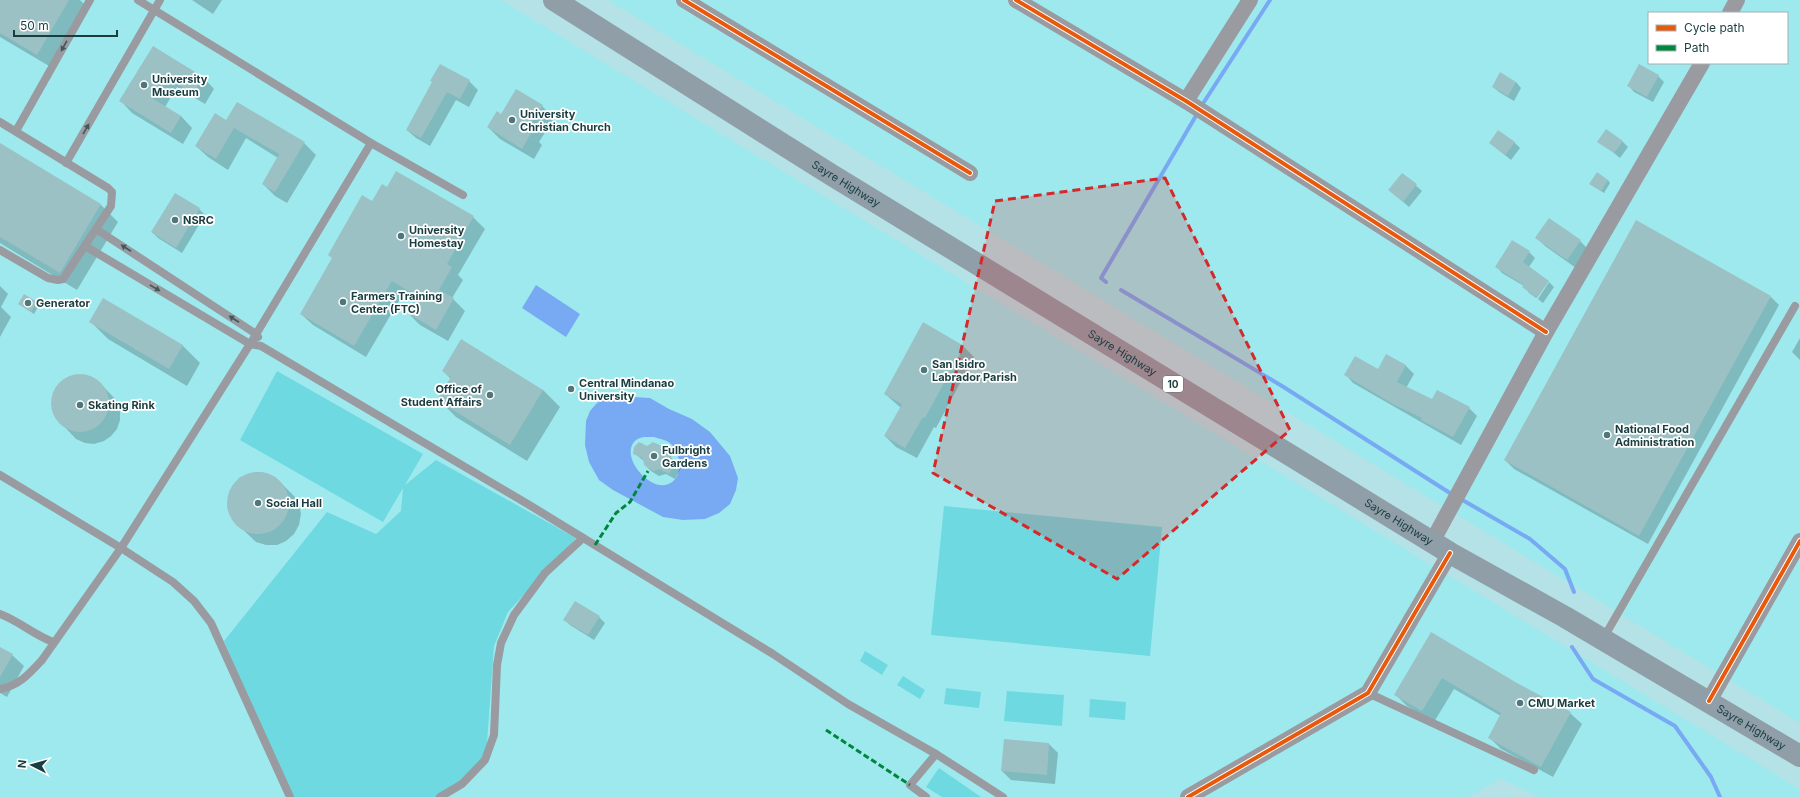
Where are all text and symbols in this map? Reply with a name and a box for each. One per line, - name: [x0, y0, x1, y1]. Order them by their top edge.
- scale bar: [14, 12, 117, 38]
- legend: [1648, 12, 1788, 64]
- text: 50 m: [20, 18, 49, 33]
- text: Cycle path: [1684, 20, 1745, 35]
- one-way arrow: [60, 40, 67, 52]
- text: Path: [1684, 40, 1709, 55]
- place label: University Museum: [152, 72, 208, 99]
- marker: University Museum: [139, 80, 149, 90]
- place label: University Christian Church: [520, 107, 611, 134]
- marker: University Christian Church: [507, 115, 517, 125]
- one-way arrow: [82, 123, 89, 135]
- street label: Sayre Highway: [809, 157, 883, 210]
- place label: NSRC: [183, 213, 214, 227]
- marker: NSRC: [170, 215, 180, 225]
- place label: University Homestay: [409, 223, 465, 250]
- marker: University Homestay: [396, 231, 406, 241]
- one-way arrow: [120, 244, 131, 252]
- one-way arrow: [150, 284, 160, 292]
- place label: Farmers Training Center (FTC): [351, 289, 442, 316]
- place label: Generator: [36, 296, 91, 310]
- marker: Farmers Training Center (FTC): [338, 297, 348, 307]
- marker: Generator: [23, 298, 33, 308]
- one-way arrow: [229, 315, 239, 323]
- street label: Sayre Highway: [1085, 326, 1159, 379]
- place label: San Isidro Labrador Parish: [932, 357, 1017, 384]
- marker: San Isidro Labrador Parish: [919, 365, 929, 375]
- place label: Central Mindanao University: [579, 376, 674, 403]
- road number: 10: [1163, 376, 1183, 392]
- place label: Office of Student Affairs: [401, 382, 483, 409]
- marker: Central Mindanao University: [566, 384, 576, 394]
- marker: Office of Student Affairs: [485, 390, 495, 400]
- place label: Skating Rink: [88, 398, 155, 412]
- marker: Skating Rink: [75, 400, 85, 410]
- place label: National Food Administration: [1615, 422, 1694, 449]
- marker: National Food Administration: [1602, 430, 1612, 440]
- place label: Fulbright Gardens: [662, 443, 710, 470]
- marker: Fulbright Gardens: [649, 451, 659, 461]
- street label: Sayre Highway: [1362, 495, 1436, 548]
- place label: Social Hall: [266, 496, 322, 510]
- marker: Social Hall: [253, 498, 263, 508]
- place label: CMU Market: [1528, 696, 1595, 710]
- marker: CMU Market: [1515, 698, 1525, 708]
- street label: Sayre Highway: [1714, 701, 1788, 753]
- north arrow: [12, 745, 52, 785]
- text: N: [15, 759, 29, 769]

